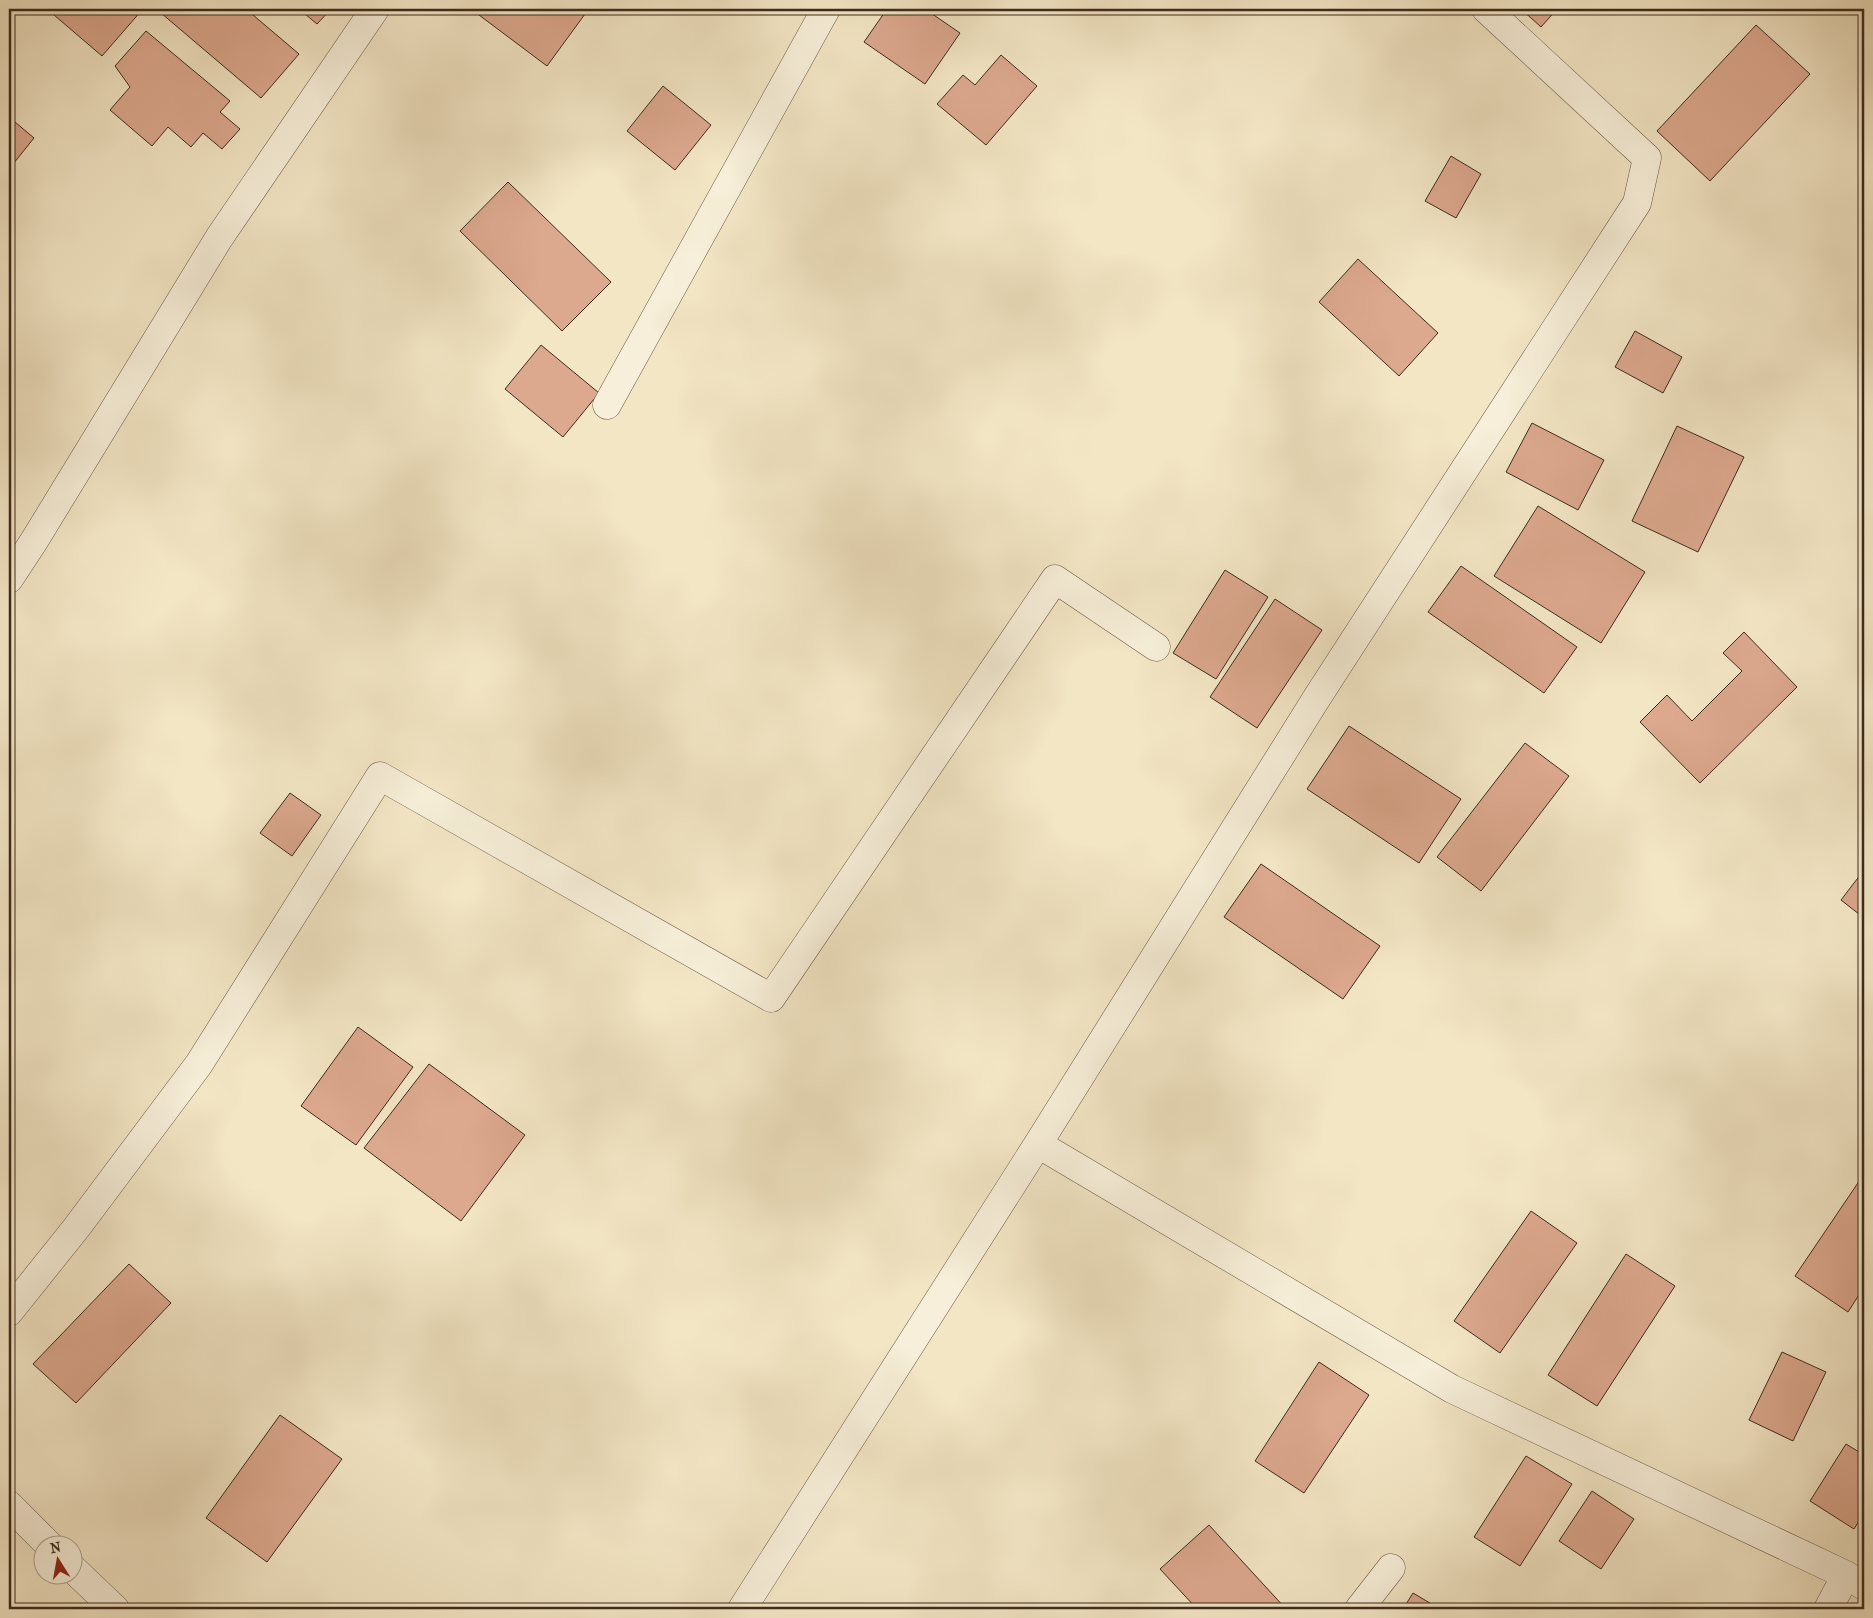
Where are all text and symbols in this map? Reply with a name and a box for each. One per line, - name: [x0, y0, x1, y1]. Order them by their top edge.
- north arrow: [32, 1536, 82, 1586]
- text: N: [49, 1538, 63, 1557]

